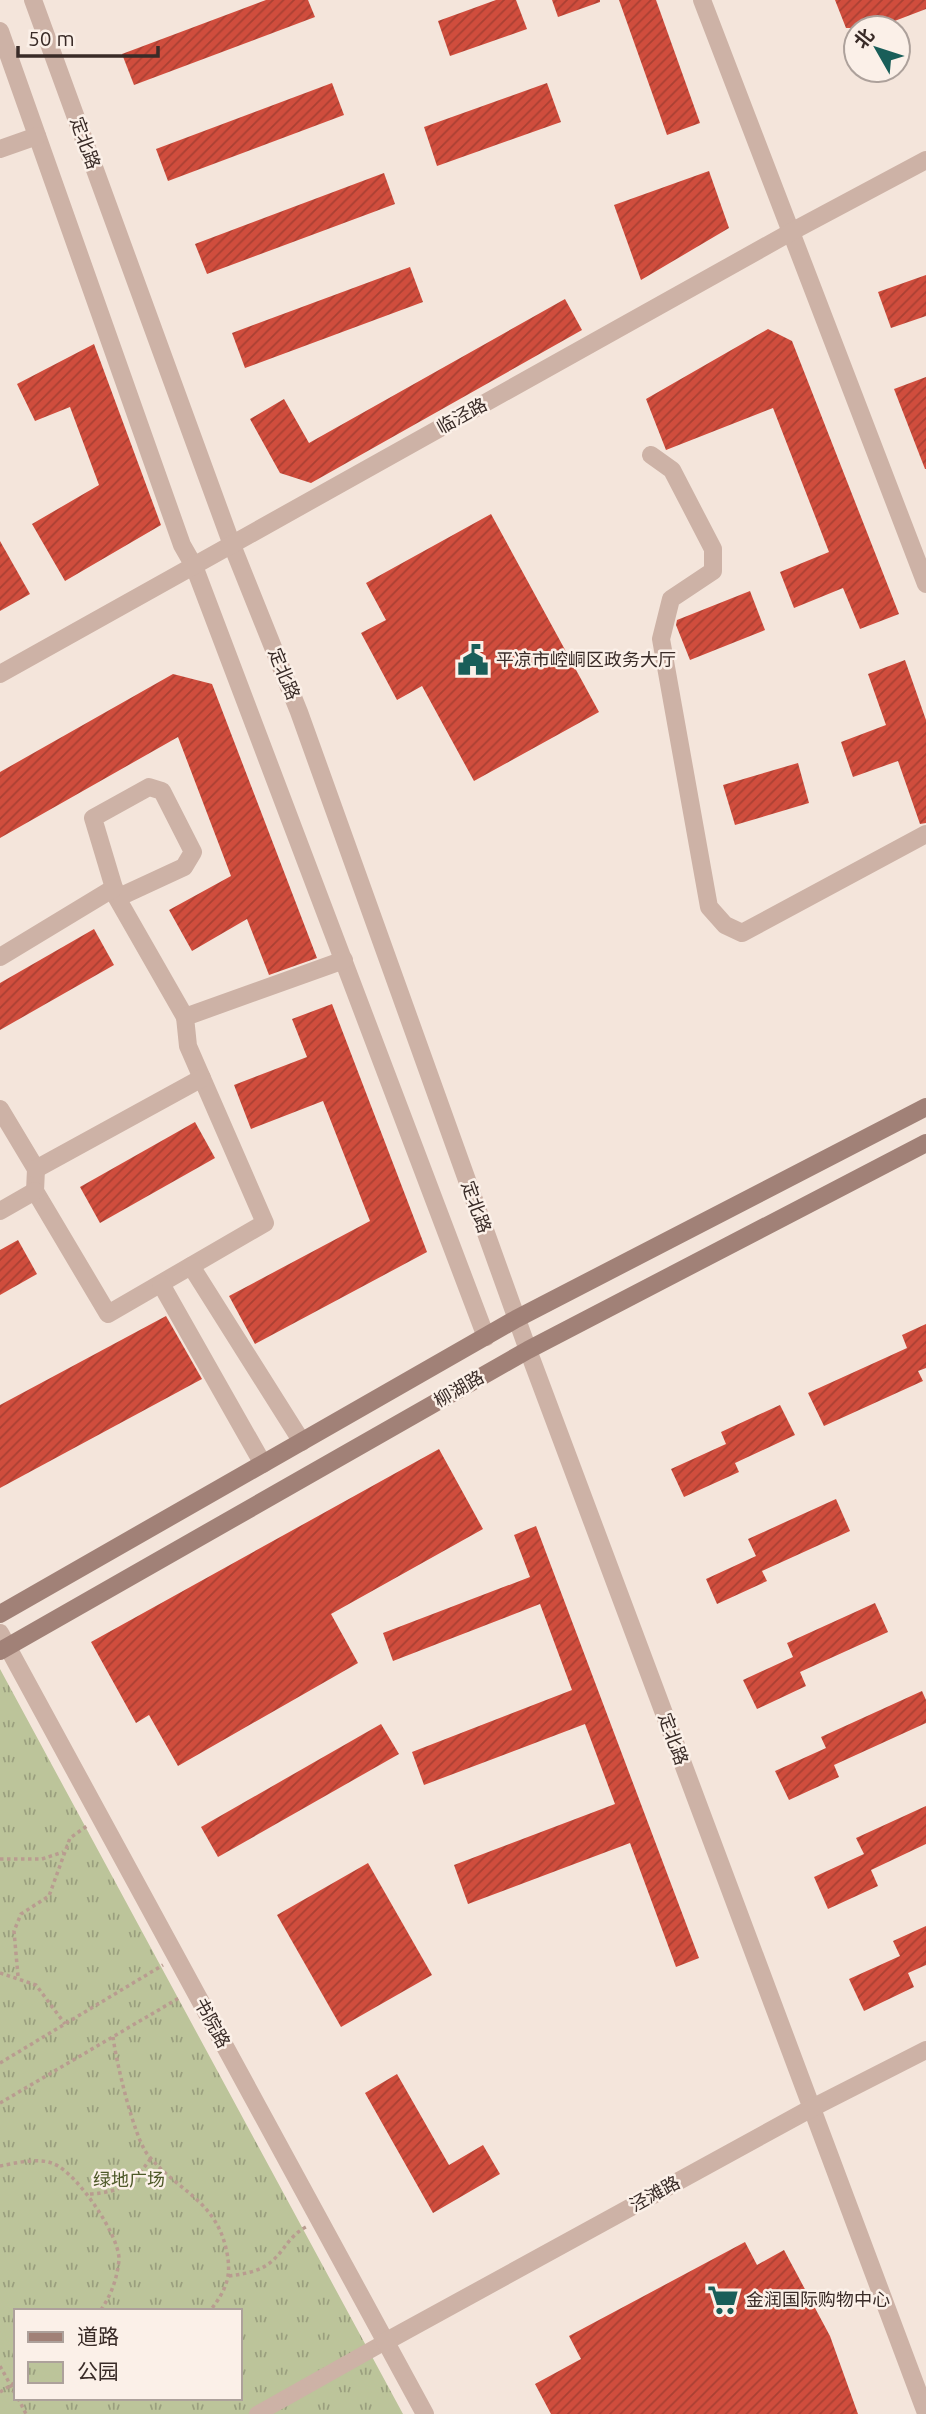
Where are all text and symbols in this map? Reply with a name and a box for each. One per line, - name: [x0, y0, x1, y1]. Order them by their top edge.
- scale bar: [18, 14, 158, 58]
- north arrow: [842, 14, 912, 84]
- text: 北: [849, 24, 878, 53]
- text: 50 m: [28, 26, 75, 50]
- street label: 定北路: [67, 114, 105, 171]
- street label: 临泾路: [433, 393, 490, 437]
- public building icon: 平凉市崆峒区政务大厅: [456, 643, 490, 677]
- street label: 定北路: [266, 645, 304, 702]
- place label: 平凉市崆峒区政务大厅: [496, 649, 676, 669]
- street label: 定北路: [458, 1178, 496, 1235]
- street label: 柳湖路: [430, 1366, 487, 1410]
- street label: 定北路: [655, 1710, 693, 1767]
- street label: 书院路: [191, 1994, 235, 2051]
- park label: 绿地广场: [93, 2169, 165, 2189]
- street label: 泾滩路: [626, 2171, 683, 2215]
- supermarket icon: 金润国际购物中心: [706, 2283, 740, 2317]
- place label: 金润国际购物中心: [746, 2289, 890, 2309]
- legend: [14, 2309, 242, 2400]
- text: 道路: [77, 2324, 119, 2348]
- text: 公园: [77, 2359, 119, 2383]

